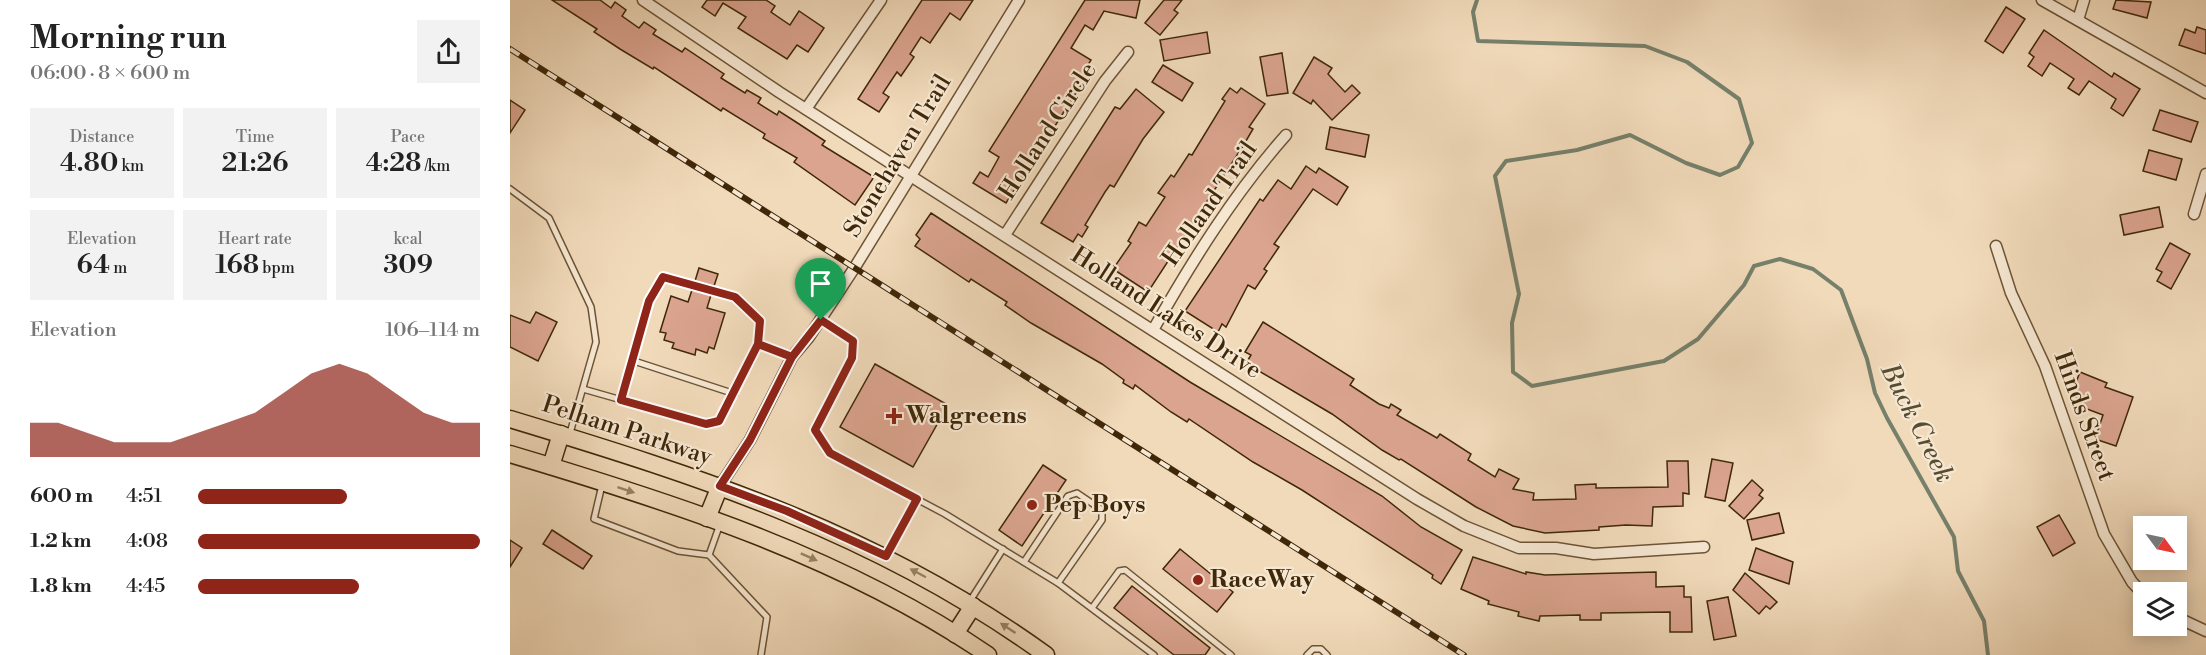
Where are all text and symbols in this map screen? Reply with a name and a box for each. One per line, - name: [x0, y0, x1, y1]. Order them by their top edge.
- text: Morning run: [30, 18, 227, 59]
- button: share: [417, 20, 480, 83]
- street label: Holland Circle: [993, 57, 1103, 205]
- text: 06:00 · 8 × 600 m: [30, 61, 190, 86]
- street label: Stonehaven Trail: [838, 69, 958, 243]
- text: Distance: [70, 127, 134, 147]
- text: Time: [236, 127, 274, 147]
- text: Pace: [391, 127, 425, 147]
- street label: Holland Trail: [1156, 136, 1264, 272]
- text: 4.80: [60, 147, 118, 179]
- text: 21:26: [222, 147, 288, 179]
- text: 4:28: [366, 147, 421, 179]
- text: km: [118, 156, 144, 176]
- text: /km: [421, 156, 450, 176]
- text: Elevation: [67, 229, 137, 249]
- text: Heart rate: [218, 229, 292, 249]
- text: kcal: [393, 229, 423, 249]
- street label: Holland Lakes Drive: [1065, 240, 1267, 386]
- text: 64: [77, 249, 110, 281]
- text: 168: [215, 249, 259, 281]
- text: 309: [383, 249, 433, 281]
- text: m: [110, 258, 127, 278]
- text: bpm: [259, 258, 295, 278]
- pin: [795, 258, 846, 320]
- icon: arrive: [804, 267, 837, 300]
- text: Elevation: [30, 318, 117, 343]
- text: 106–114 m: [385, 318, 480, 343]
- street label: Hinds Street: [2047, 347, 2121, 485]
- water label: Buck Creek: [1873, 357, 1961, 488]
- street label: Pelham Parkway: [538, 389, 716, 473]
- place label: Walgreens: [905, 401, 1027, 431]
- marker: Walgreens: [887, 409, 901, 423]
- text: 600 m: [30, 484, 93, 509]
- text: 4:51: [126, 484, 162, 509]
- one-way arrow: [617, 486, 635, 496]
- place label: Pep Boys: [1044, 490, 1146, 520]
- marker: Pep Boys: [1025, 498, 1039, 512]
- north arrow: [2133, 516, 2187, 570]
- map controls: [2133, 516, 2187, 636]
- text: 1.2 km: [30, 529, 92, 554]
- text: 4:08: [126, 529, 168, 554]
- one-way arrow: [800, 553, 817, 562]
- place label: RaceWay: [1210, 565, 1315, 595]
- one-way arrow: [909, 568, 926, 578]
- marker: RaceWay: [1191, 573, 1205, 587]
- text: 1.8 km: [30, 574, 92, 599]
- text: 4:45: [126, 574, 165, 599]
- button: layers: [2133, 582, 2187, 636]
- one-way arrow: [999, 623, 1016, 634]

